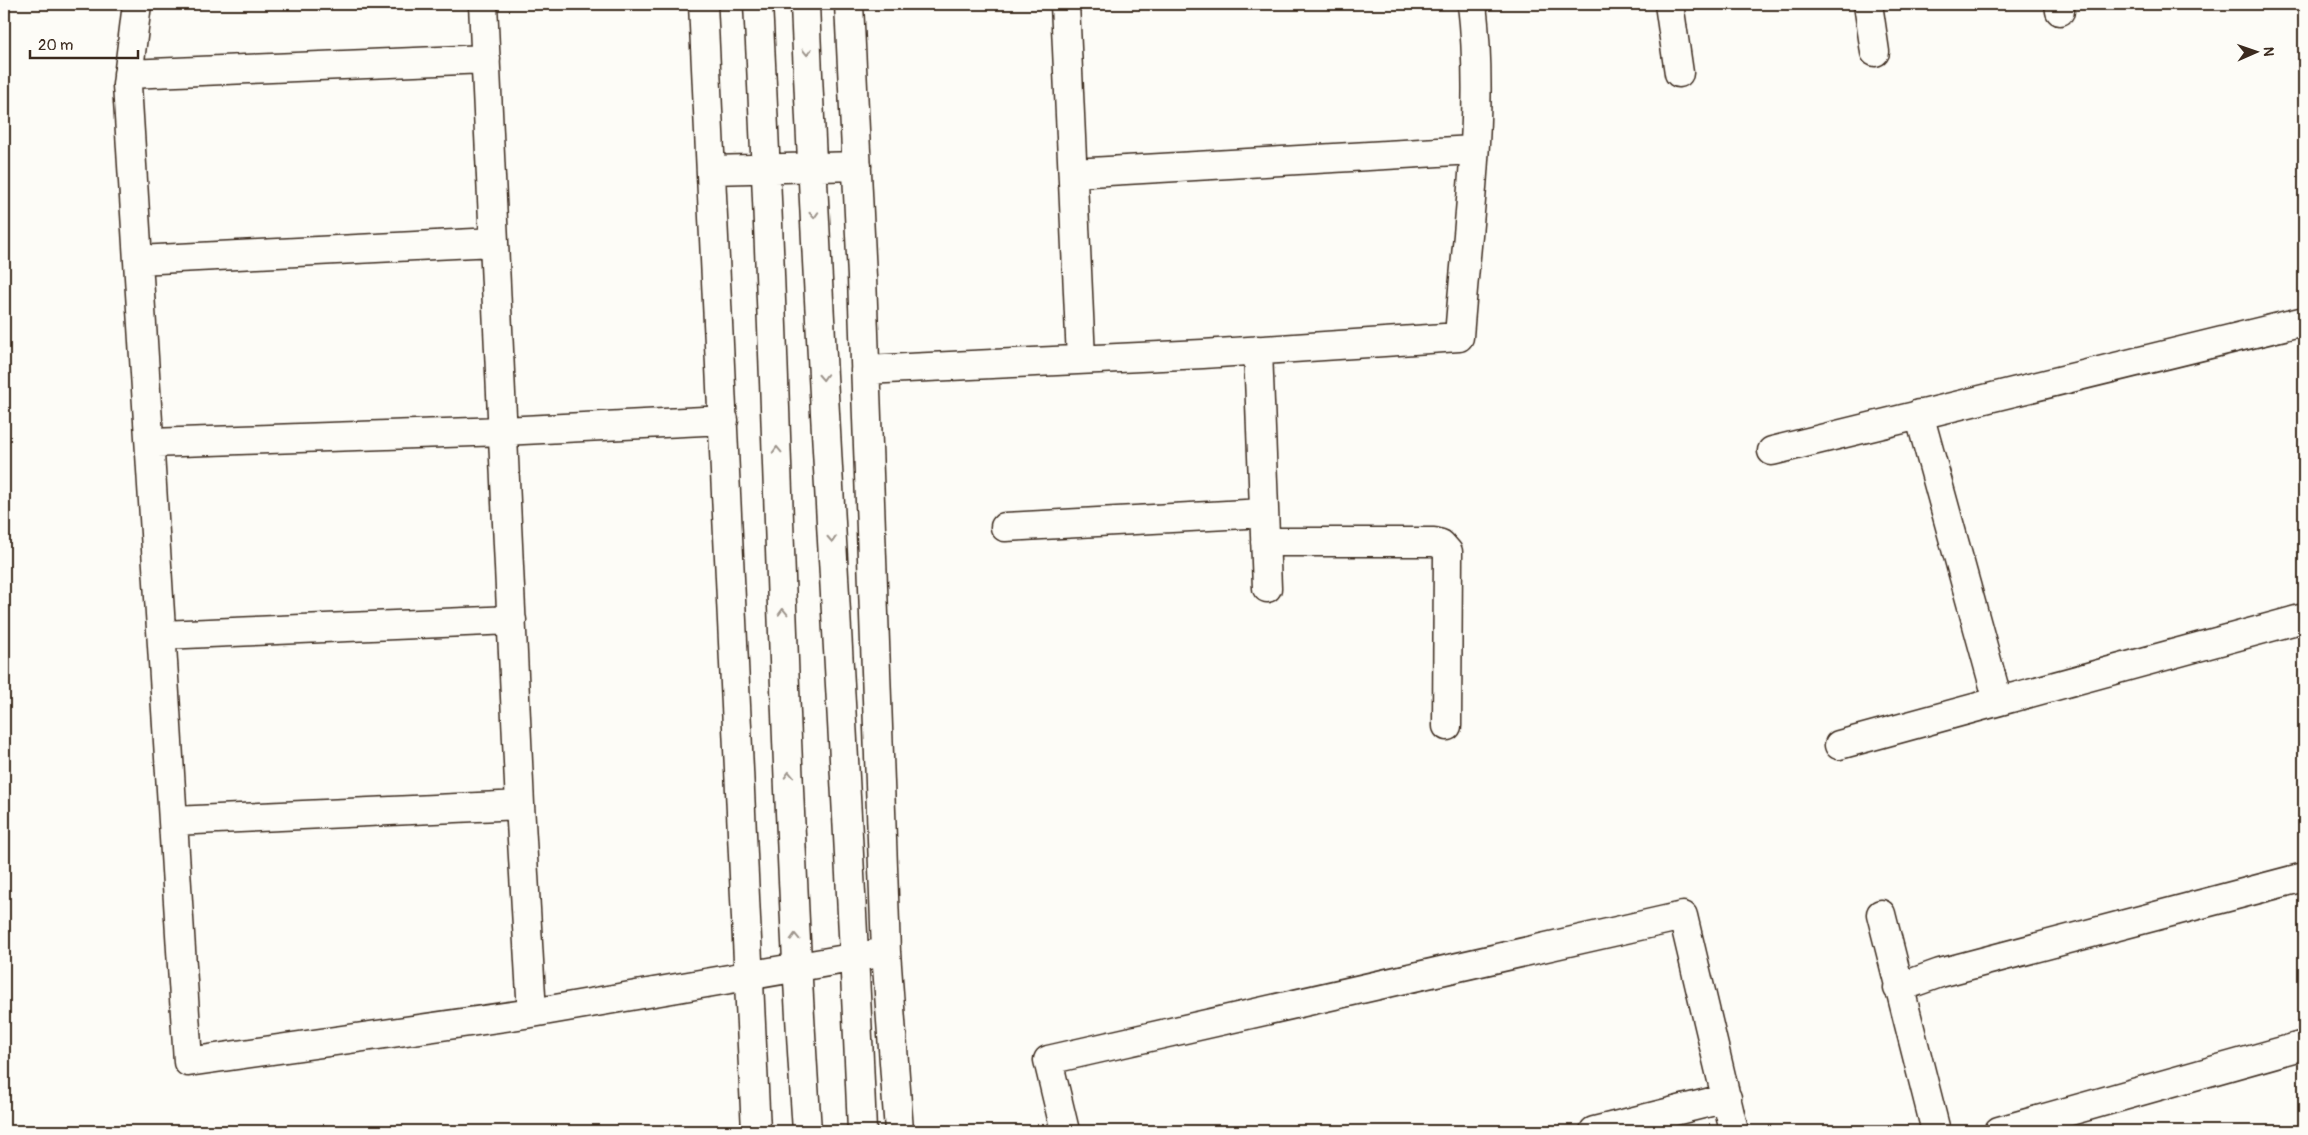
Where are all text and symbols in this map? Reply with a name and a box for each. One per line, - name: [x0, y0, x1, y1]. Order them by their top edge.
- scale bar: [30, 28, 138, 60]
- north arrow: [2230, 28, 2280, 78]
- text: 20 m: [38, 36, 73, 55]
- text: N: [2260, 47, 2277, 57]
- one-way arrow: [801, 49, 812, 57]
- one-way arrow: [809, 212, 819, 219]
- one-way arrow: [817, 373, 828, 381]
- one-way arrow: [772, 446, 783, 454]
- one-way arrow: [826, 536, 837, 544]
- one-way arrow: [778, 608, 789, 616]
- one-way arrow: [784, 771, 795, 779]
- one-way arrow: [790, 933, 801, 941]

